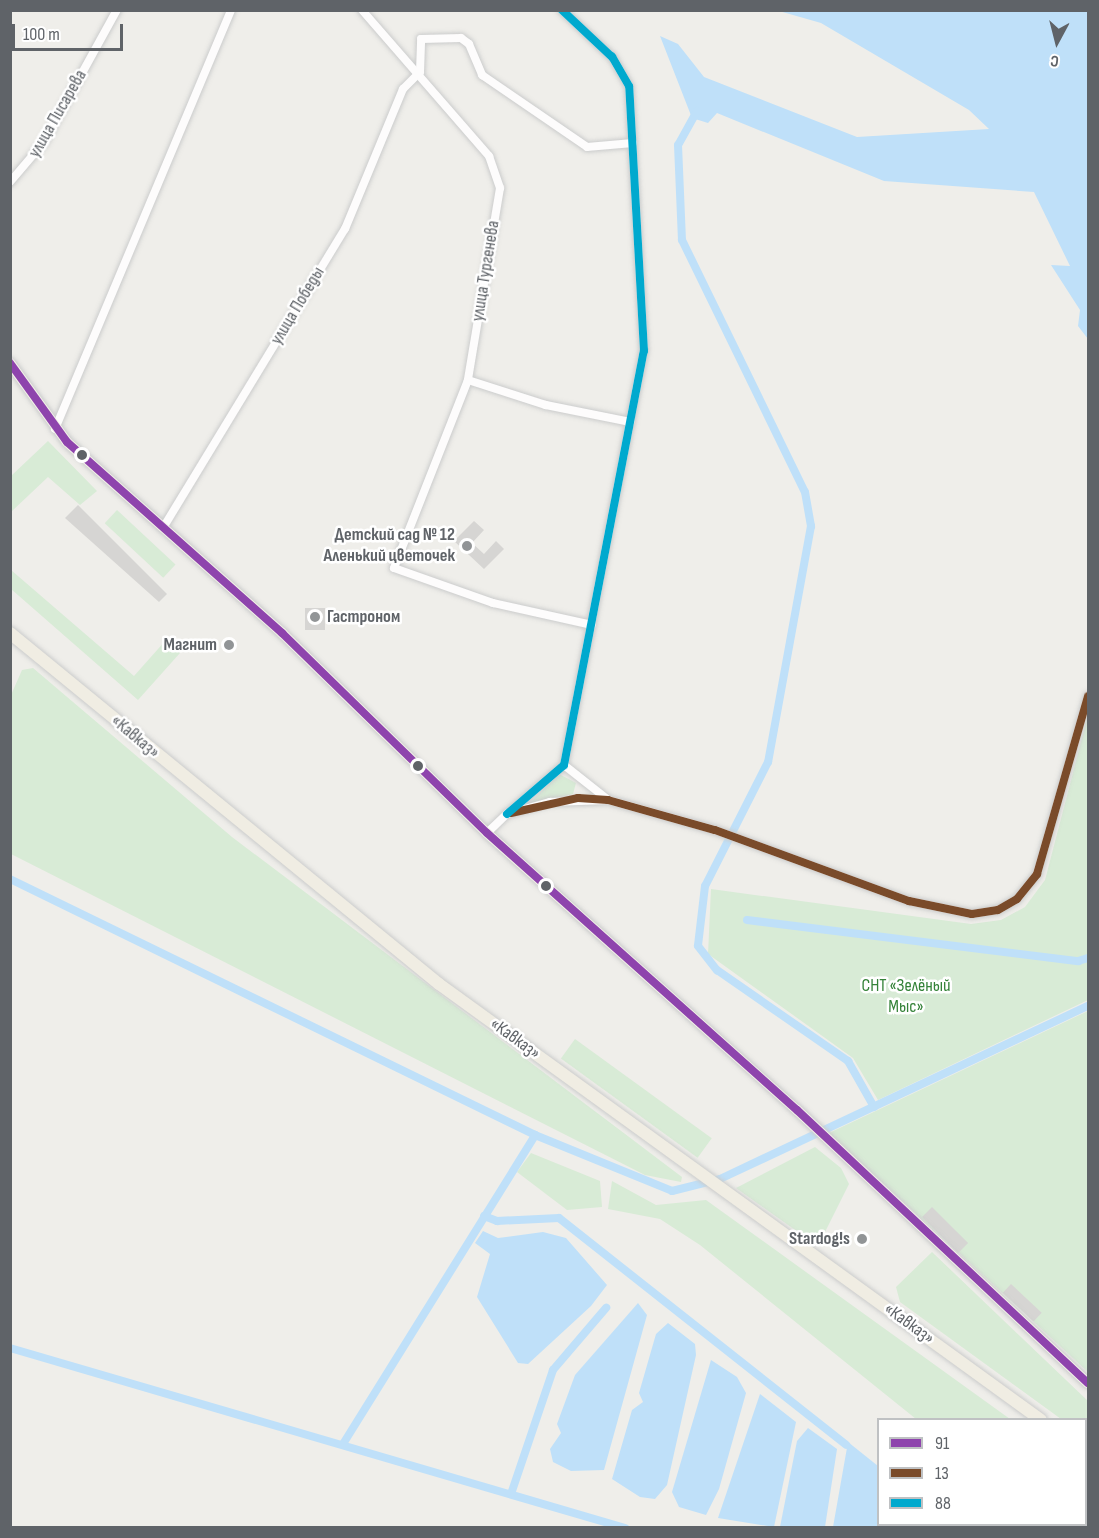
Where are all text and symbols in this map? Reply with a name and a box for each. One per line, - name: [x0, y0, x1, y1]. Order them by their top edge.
- scale bar: [15, 12, 126, 50]
- north arrow: [1027, 12, 1087, 72]
- text: 100 m: [23, 24, 60, 45]
- text: С: [1050, 50, 1060, 70]
- street label: улица Писарева: [24, 66, 92, 162]
- street label: улица Тургенева: [467, 219, 505, 323]
- street label: улица Победы: [266, 263, 330, 349]
- unlabelled marker: [76, 449, 88, 461]
- place label: Детский сад № 12 Аленький цветочек: [324, 525, 455, 568]
- marker: Детский сад № 12 Аленький цветочек: [460, 539, 474, 553]
- place label: Гастроном: [327, 606, 400, 628]
- marker: Гастроном: [308, 610, 322, 624]
- place label: Магнит: [164, 634, 217, 656]
- marker: Магнит: [222, 638, 236, 652]
- street label: «Кавказ»: [106, 710, 164, 764]
- unlabelled marker: [412, 760, 424, 772]
- unlabelled marker: [540, 880, 552, 892]
- park label: СНТ «Зелёный Мыс»: [861, 976, 951, 1018]
- street label: «Кавказ»: [486, 1014, 544, 1064]
- place label: Stardog!s: [789, 1228, 850, 1250]
- marker: Stardog!s: [855, 1232, 869, 1246]
- street label: «Кавказ»: [880, 1299, 938, 1349]
- legend: [877, 1418, 1087, 1526]
- text: 91: [935, 1433, 949, 1454]
- text: 13: [935, 1463, 949, 1484]
- text: 88: [935, 1493, 951, 1514]

